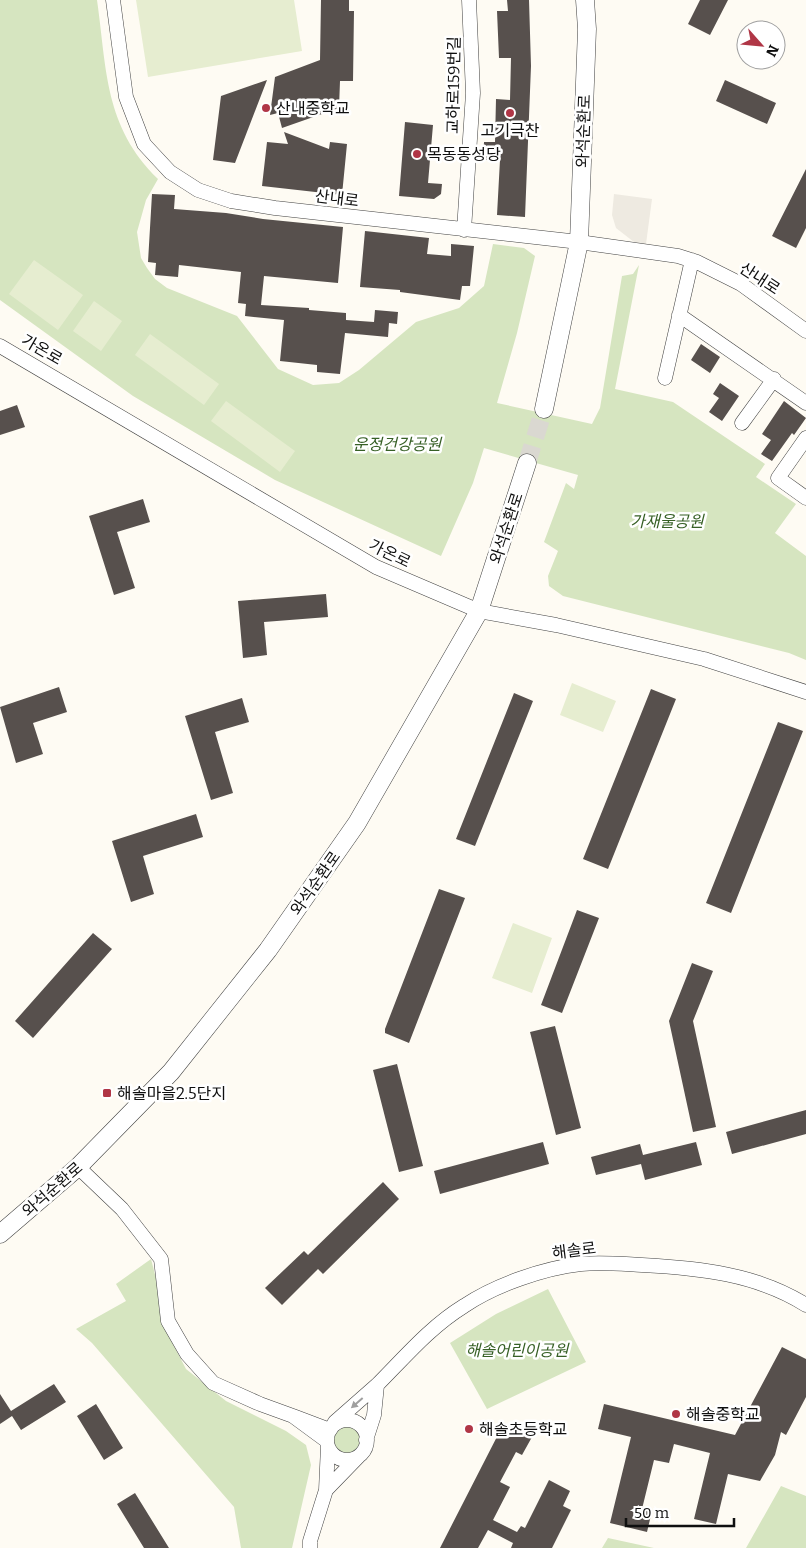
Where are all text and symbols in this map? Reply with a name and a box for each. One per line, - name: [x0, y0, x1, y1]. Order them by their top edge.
- north arrow: [736, 20, 786, 70]
- street label: 교하로159번길: [443, 36, 464, 134]
- text: N: [762, 42, 782, 60]
- street label: 와석순환로: [573, 94, 594, 168]
- place label: 산내중학교: [276, 99, 350, 118]
- marker: 산내중학교: [260, 102, 272, 114]
- marker: 고기극찬: [504, 107, 516, 119]
- place label: 고기극찬: [481, 121, 540, 140]
- place label: 목동동성당: [427, 145, 501, 164]
- marker: 목동동성당: [411, 148, 423, 160]
- street label: 산내로: [314, 186, 360, 211]
- street label: 산내로: [736, 258, 784, 299]
- street label: 가온로: [18, 330, 66, 369]
- park label: 운정건강공원: [353, 435, 442, 454]
- street label: 와석순환로: [486, 490, 527, 566]
- park label: 가재울공원: [630, 512, 705, 531]
- street label: 가온로: [366, 535, 414, 572]
- street label: 와석순환로: [287, 847, 344, 919]
- place label: 해솔마을2.5단지: [117, 1084, 226, 1103]
- marker: 해솔마을2.5단지: [101, 1087, 113, 1099]
- street label: 와석순환로: [18, 1158, 87, 1221]
- street label: 해솔로: [551, 1238, 597, 1263]
- park label: 해솔어린이공원: [465, 1341, 570, 1360]
- one-way arrow: [350, 1398, 363, 1409]
- place label: 해솔중학교: [686, 1405, 760, 1424]
- marker: 해솔중학교: [670, 1408, 682, 1420]
- place label: 해솔초등학교: [479, 1420, 567, 1439]
- marker: 해솔초등학교: [463, 1423, 475, 1435]
- scale bar: [626, 1496, 734, 1528]
- text: 50 m: [634, 1504, 670, 1522]

